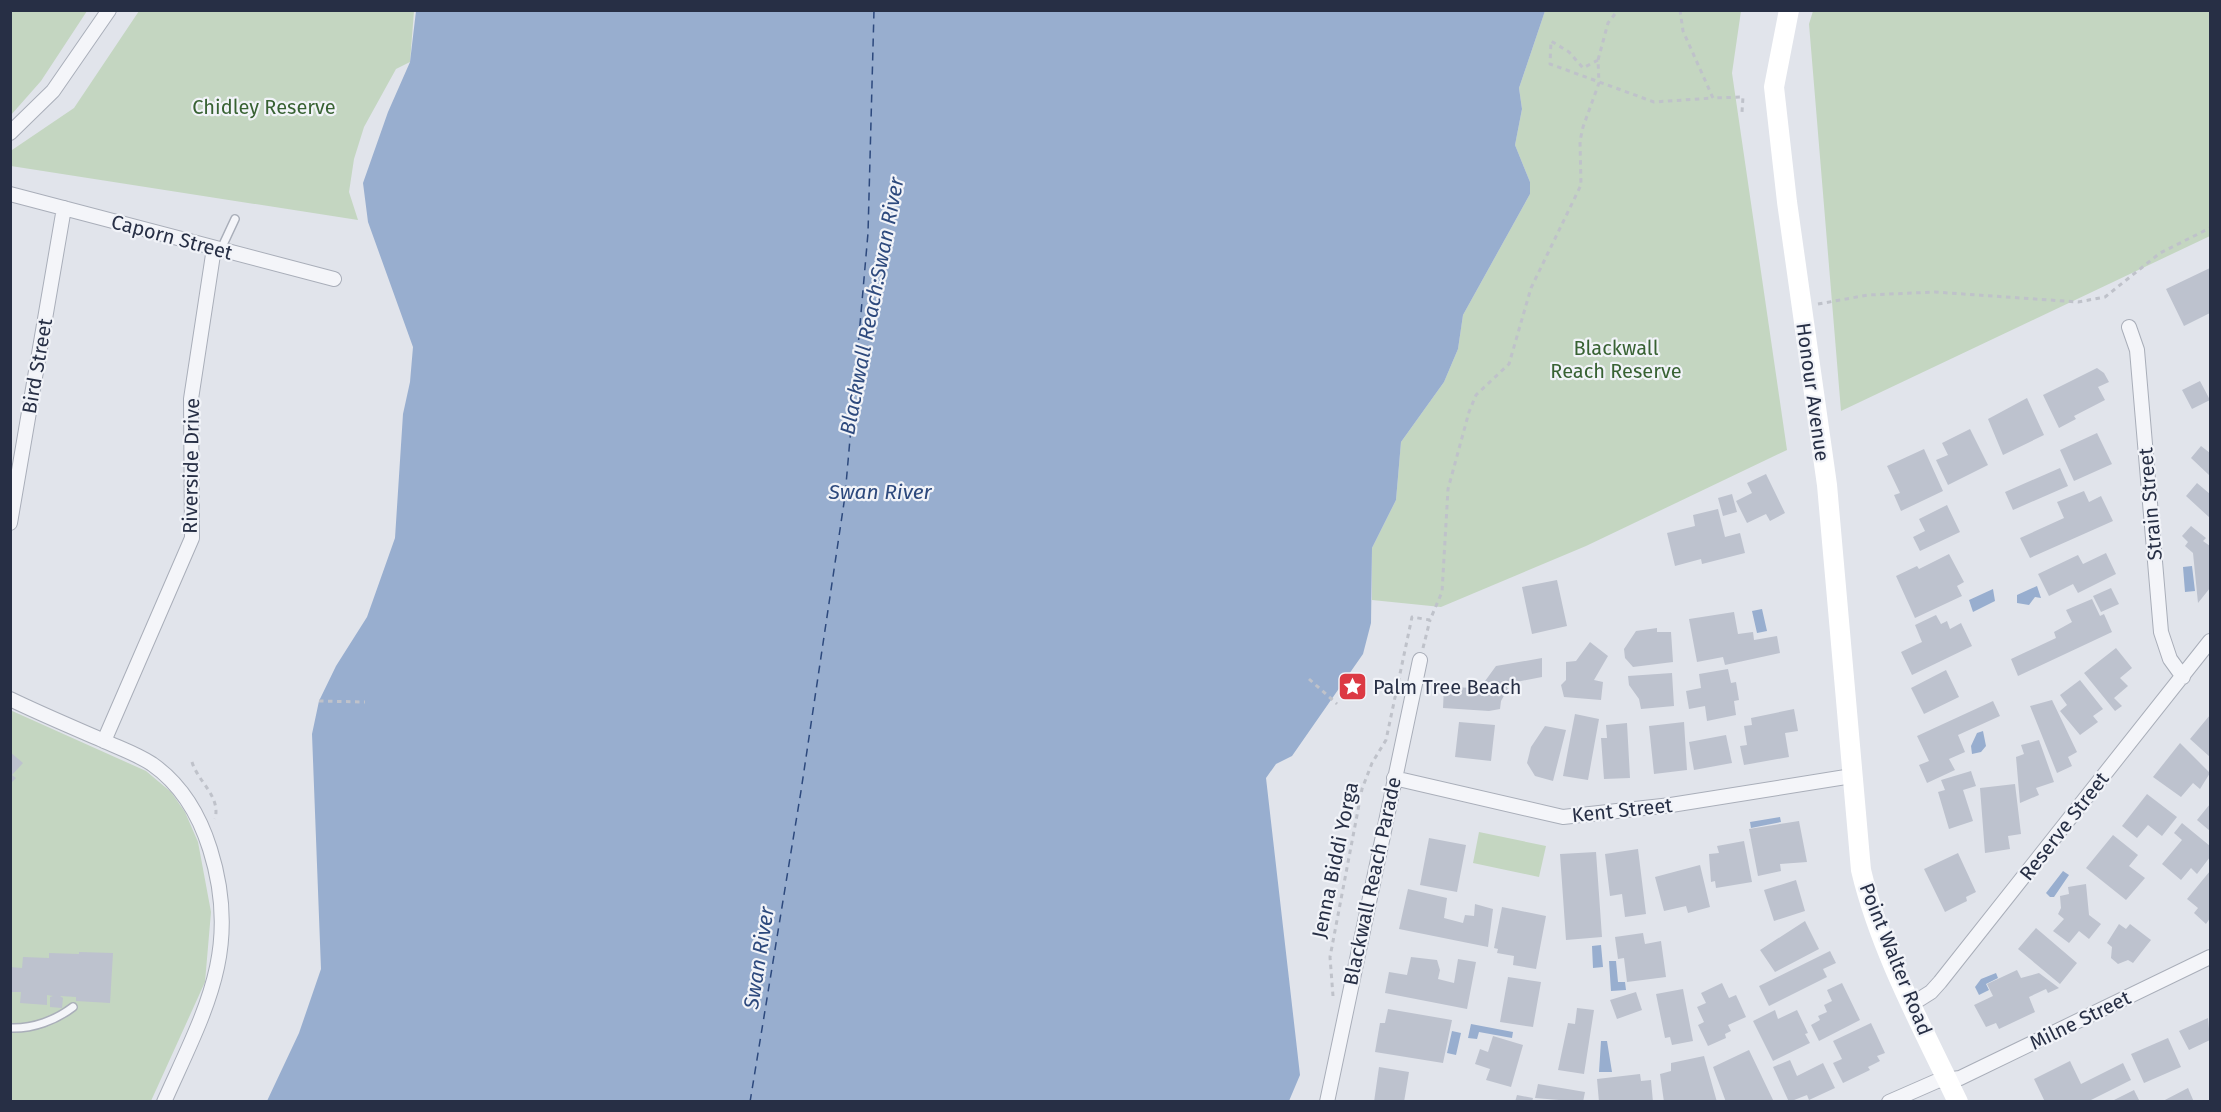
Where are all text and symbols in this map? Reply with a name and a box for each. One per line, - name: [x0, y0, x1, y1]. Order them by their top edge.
- park label: Chidley Reserve: [192, 95, 336, 119]
- water label: Blackwall Reach:Swan River: [834, 174, 910, 437]
- street label: Caporn Street: [109, 209, 236, 265]
- street label: Bird Street: [17, 316, 57, 416]
- street label: Honour Avenue: [1791, 321, 1835, 463]
- park label: Blackwall Reach Reserve: [1550, 336, 1682, 383]
- street label: Riverside Drive: [178, 398, 204, 534]
- street label: Strain Street: [2133, 446, 2167, 561]
- water label: Swan River: [827, 479, 933, 505]
- place icon: Palm Tree Beach: [1336, 671, 1368, 703]
- place label: Palm Tree Beach: [1373, 675, 1521, 699]
- street label: Reserve Street: [2014, 766, 2114, 885]
- street label: Blackwall Reach Parade: [1338, 775, 1406, 987]
- street label: Jenna Biddi Yorga: [1307, 780, 1363, 940]
- street label: Kent Street: [1571, 793, 1674, 827]
- street label: Point Walter Road: [1855, 879, 1937, 1039]
- water label: Swan River: [738, 904, 780, 1012]
- street label: Milne Street: [2026, 985, 2135, 1055]

